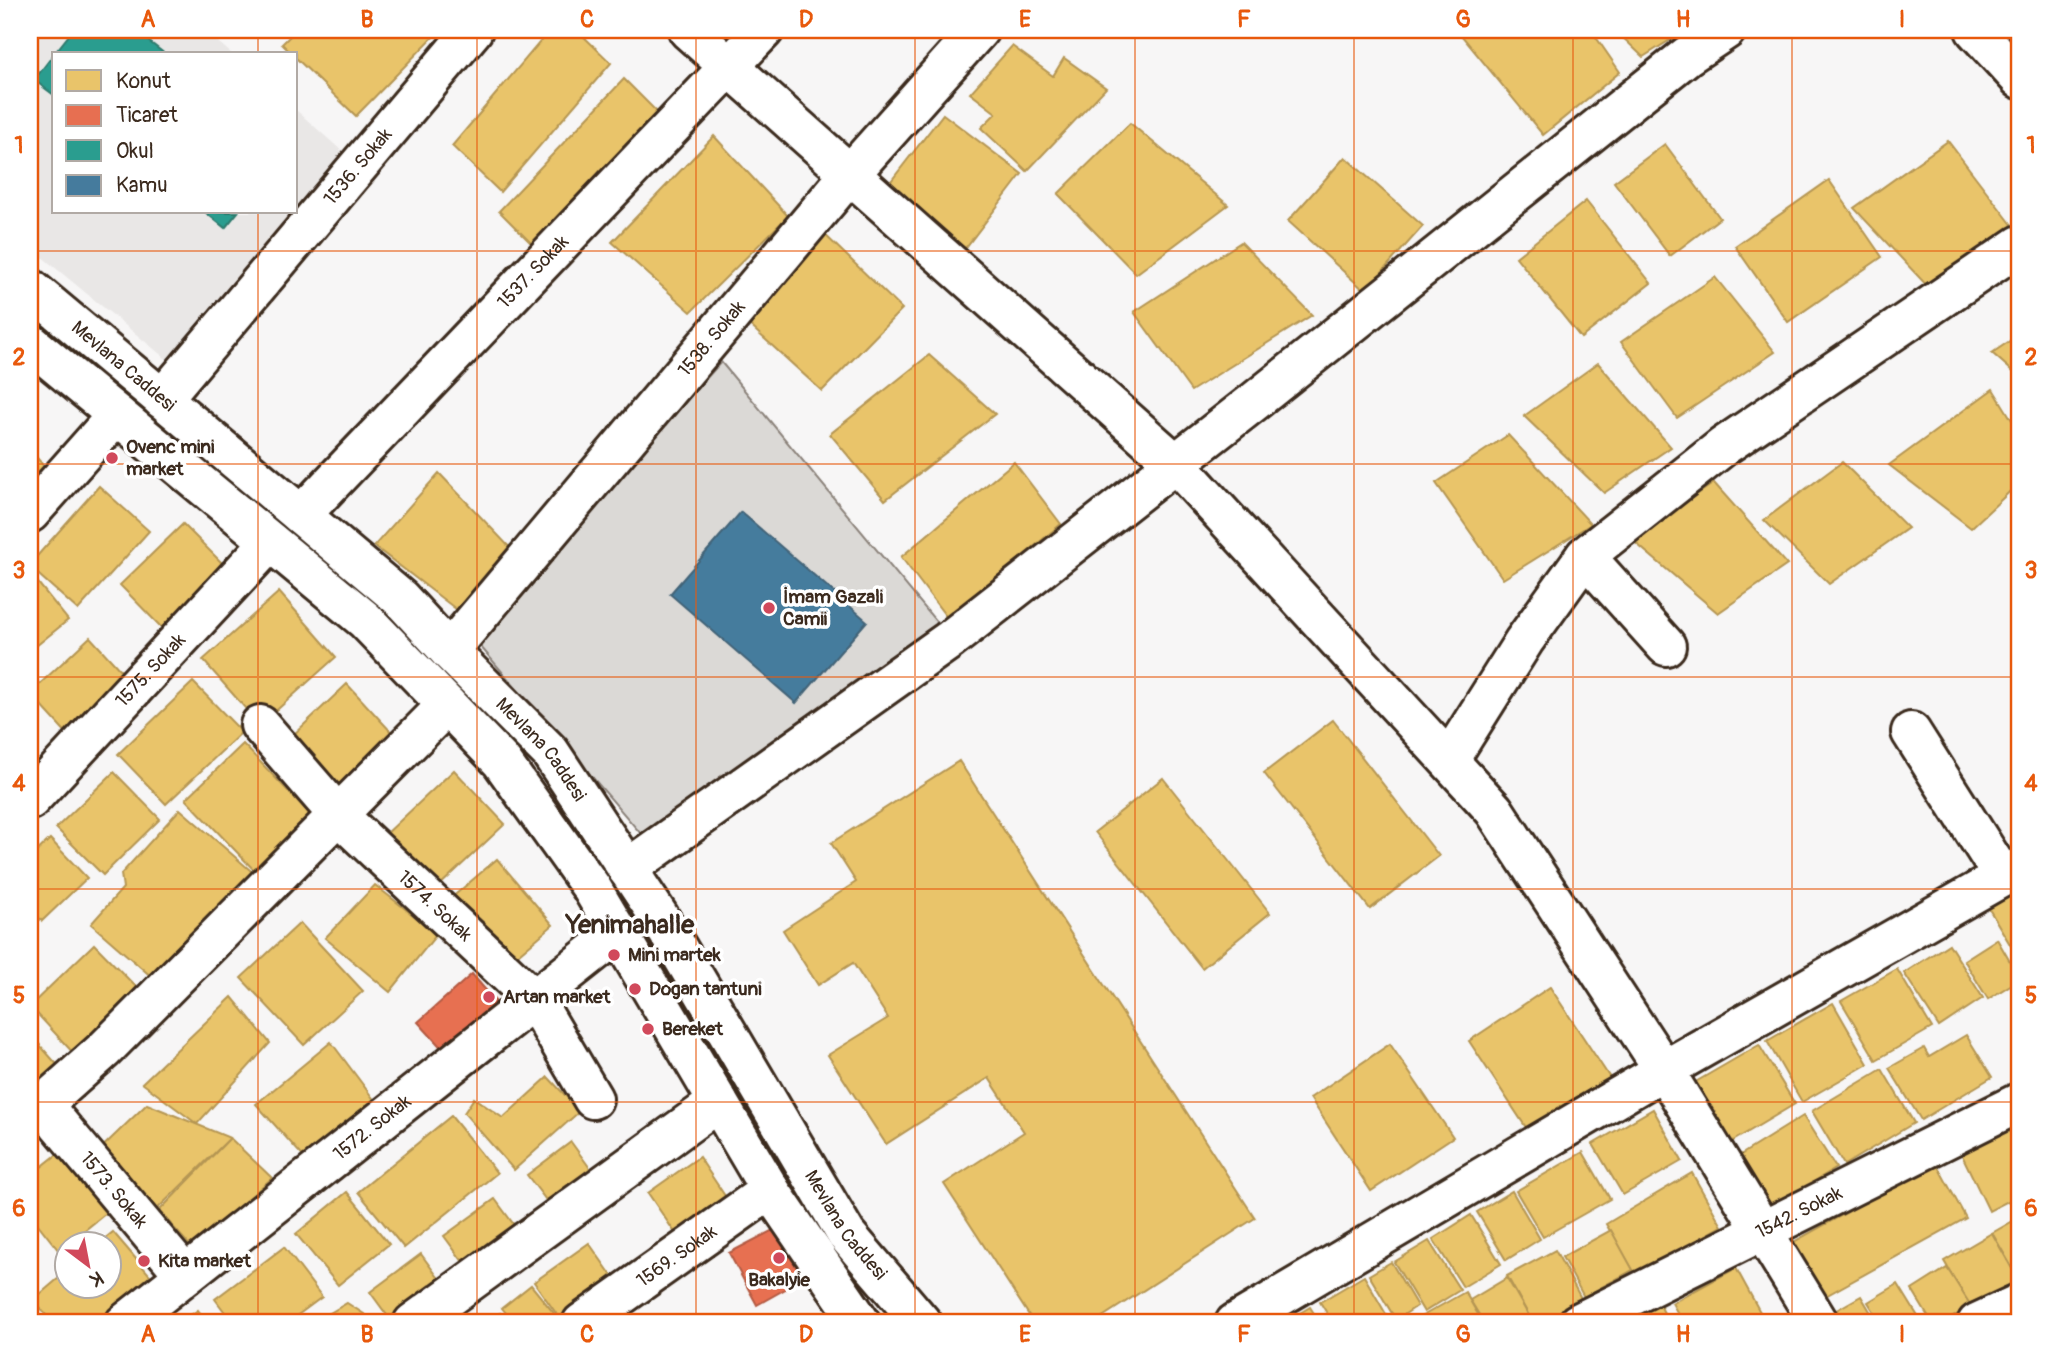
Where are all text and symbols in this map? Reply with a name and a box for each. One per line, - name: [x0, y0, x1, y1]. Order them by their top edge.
- text: A: [141, 5, 156, 34]
- text: B: [360, 5, 374, 34]
- text: C: [580, 5, 594, 34]
- text: D: [799, 5, 813, 34]
- text: E: [1019, 5, 1031, 34]
- text: F: [1237, 5, 1251, 34]
- text: G: [1455, 5, 1471, 34]
- text: H: [1676, 5, 1690, 34]
- text: I: [1899, 5, 1905, 34]
- legend: [52, 52, 298, 214]
- text: Konut: [116, 68, 171, 95]
- text: Ticaret: [116, 102, 178, 129]
- street label: 1536. Sokak: [319, 123, 397, 210]
- text: 1: [15, 131, 24, 160]
- text: 1: [2027, 131, 2036, 160]
- text: Okul: [116, 138, 154, 165]
- text: Kamu: [116, 172, 168, 199]
- street label: 1537. Sokak: [492, 230, 574, 314]
- street label: 1538. Sokak: [673, 296, 750, 382]
- street label: Mevlana Caddesi: [66, 316, 181, 417]
- text: 2: [13, 343, 26, 372]
- text: 2: [2025, 343, 2038, 372]
- place label: Ovenc mini market: [126, 435, 215, 481]
- marker: Ovenc mini market: [104, 450, 120, 466]
- text: 3: [13, 556, 25, 585]
- text: 3: [2025, 556, 2037, 585]
- place label: İmam Gazali Camii: [783, 585, 884, 631]
- marker: İmam Gazali Camii: [761, 600, 777, 616]
- street label: 1575. Sokak: [110, 628, 191, 712]
- street label: Mevlana Caddesi: [491, 693, 591, 806]
- text: 4: [12, 769, 26, 798]
- text: 4: [2024, 769, 2038, 798]
- street label: 1574. Sokak: [393, 865, 477, 947]
- district label: Yenimahalle: [565, 909, 695, 941]
- place label: Mini martek: [628, 943, 722, 967]
- marker: Mini martek: [606, 947, 622, 963]
- place label: Dogan tantuni: [649, 977, 762, 1001]
- text: 5: [13, 981, 25, 1010]
- marker: Dogan tantuni: [627, 981, 643, 997]
- text: 5: [2025, 981, 2037, 1010]
- place label: Artan market: [503, 985, 612, 1009]
- marker: Artan market: [481, 989, 497, 1005]
- place label: Bereket: [662, 1017, 724, 1041]
- marker: Bereket: [640, 1021, 656, 1037]
- street label: 1572. Sokak: [328, 1089, 416, 1166]
- street label: 1573. Sokak: [75, 1147, 153, 1233]
- street label: Mevlana Caddesi: [799, 1166, 892, 1285]
- street label: 1542. Sokak: [1752, 1181, 1846, 1244]
- text: 6: [12, 1194, 26, 1223]
- text: 6: [2024, 1194, 2038, 1223]
- street label: 1569. Sokak: [632, 1219, 722, 1293]
- north arrow: [52, 1230, 122, 1300]
- place label: Kita market: [158, 1249, 252, 1273]
- marker: Bakalyie: [771, 1250, 787, 1266]
- marker: Kita market: [136, 1253, 152, 1269]
- text: K: [85, 1265, 108, 1292]
- place label: Bakalyie: [748, 1268, 810, 1292]
- text: A: [141, 1320, 156, 1349]
- text: B: [360, 1320, 374, 1349]
- text: C: [580, 1320, 594, 1349]
- text: D: [799, 1320, 813, 1349]
- text: E: [1019, 1320, 1031, 1349]
- text: F: [1237, 1320, 1251, 1349]
- text: G: [1455, 1320, 1471, 1349]
- text: H: [1676, 1320, 1690, 1349]
- text: I: [1899, 1320, 1905, 1349]

